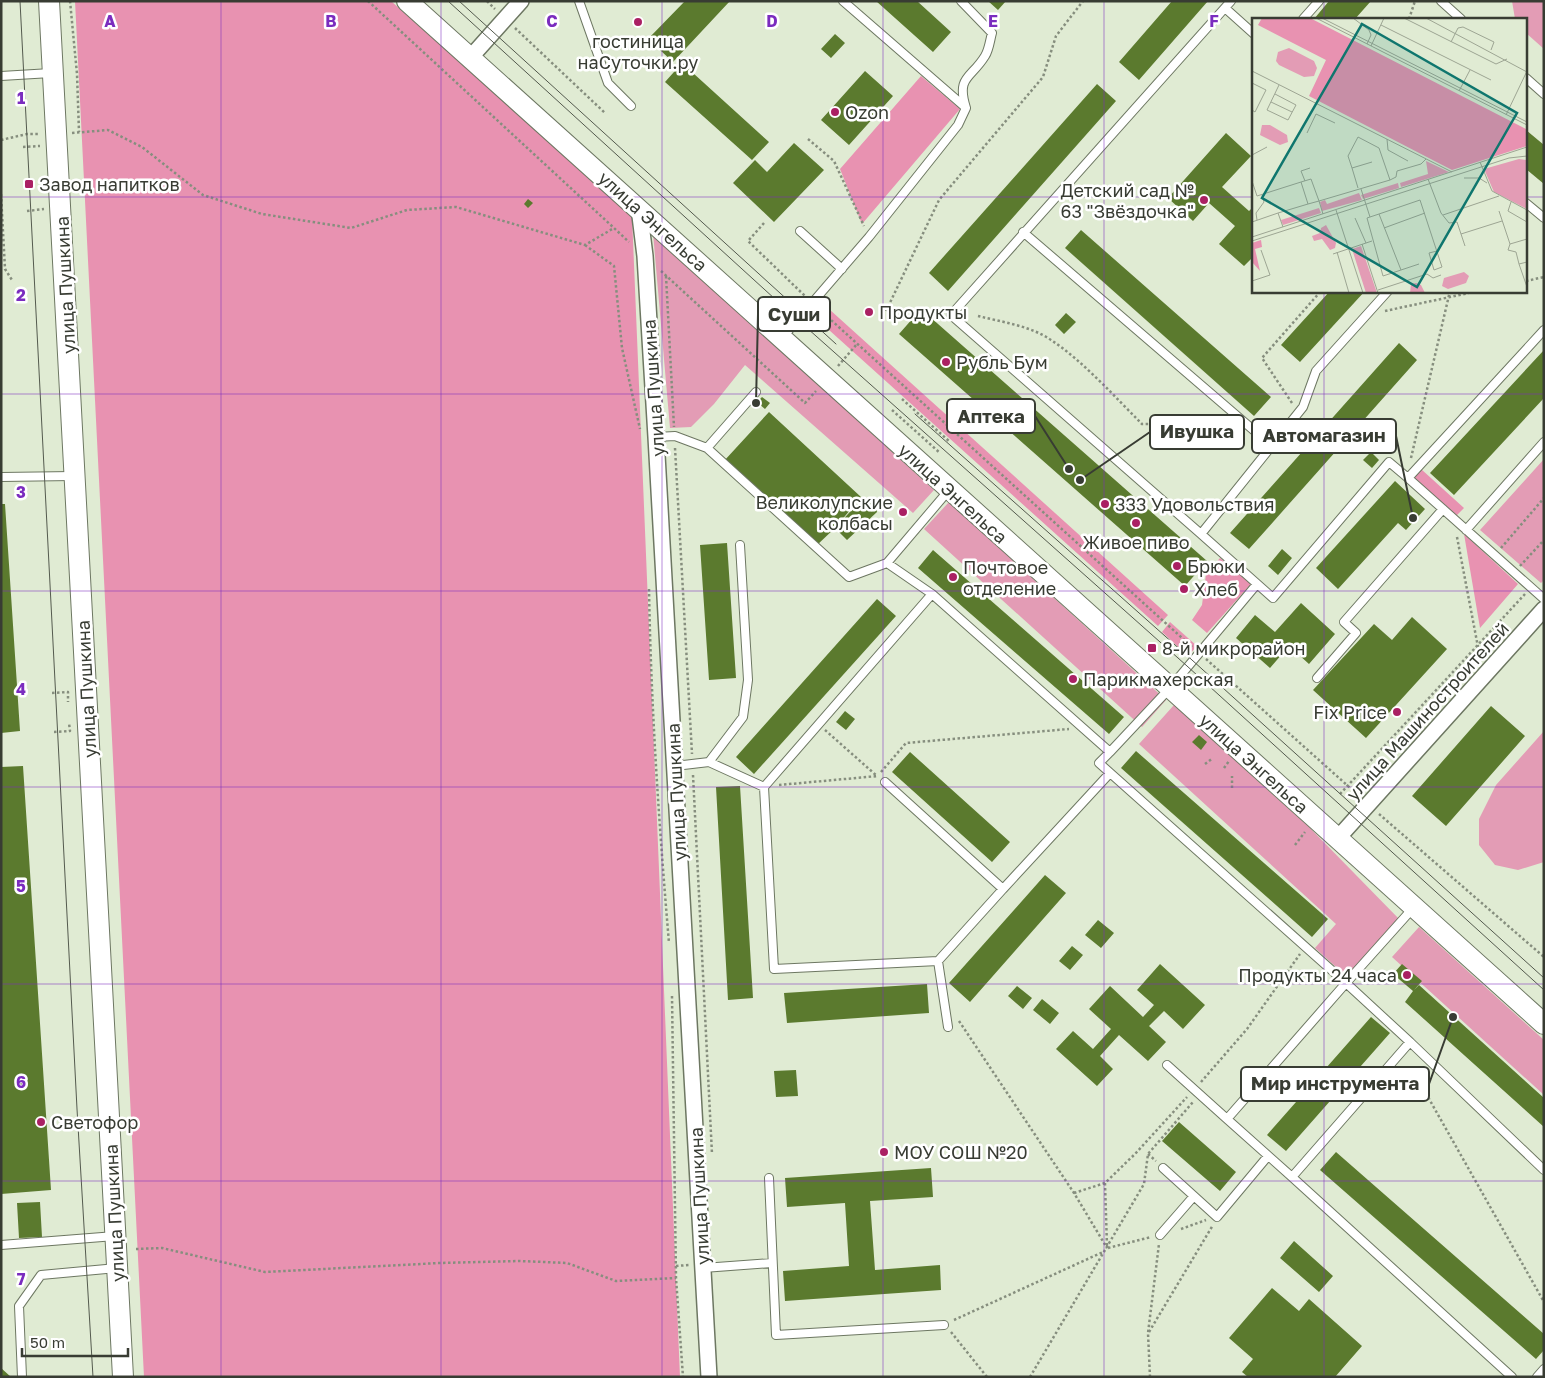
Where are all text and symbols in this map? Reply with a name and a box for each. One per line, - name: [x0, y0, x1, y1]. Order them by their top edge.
- text: A: [104, 11, 116, 31]
- text: B: [325, 11, 337, 31]
- text: C: [546, 11, 558, 31]
- text: D: [766, 11, 778, 31]
- text: E: [988, 11, 998, 31]
- text: F: [1209, 11, 1219, 31]
- marker: гостиница наСуточки.ру: [632, 16, 644, 28]
- inset map: [1252, 18, 1528, 292]
- place label: гостиница наСуточки.ру: [578, 30, 698, 73]
- text: 1: [17, 88, 25, 108]
- place label: Ozon: [845, 101, 889, 123]
- marker: Ozon: [829, 106, 841, 118]
- street label: улица Энгельса: [594, 166, 712, 276]
- place label: Завод напитков: [39, 173, 180, 195]
- marker: Завод напитков: [23, 178, 35, 190]
- place label: Детский сад № 63 "Звёздочка": [1060, 179, 1194, 222]
- marker: Детский сад № 63 "Звёздочка": [1198, 194, 1210, 206]
- street label: улица Пушкина: [50, 216, 80, 354]
- text: 2: [16, 285, 26, 305]
- callout: Суши: [758, 297, 830, 331]
- place label: Продукты: [879, 301, 967, 323]
- text: Суши: [768, 302, 820, 325]
- marker: Продукты: [863, 306, 875, 318]
- street label: улица Пушкина: [637, 318, 669, 458]
- place label: Рубль Бум: [956, 351, 1048, 373]
- marker: Рубль Бум: [940, 356, 952, 368]
- callout: Аптека: [947, 399, 1035, 433]
- text: Аптека: [957, 404, 1025, 427]
- callout: Ивушка: [1150, 415, 1244, 449]
- text: Ивушка: [1160, 419, 1234, 442]
- callout: Автомагазин: [1252, 419, 1396, 453]
- text: Автомагазин: [1262, 423, 1386, 446]
- street label: улица Энгельса: [894, 438, 1012, 548]
- text: 3: [16, 482, 26, 502]
- place label: Великолупские колбасы: [756, 491, 893, 534]
- place label: 333 Удовольствия: [1115, 493, 1274, 515]
- marker: 333 Удовольствия: [1099, 498, 1111, 510]
- marker: Великолупские колбасы: [897, 506, 909, 518]
- marker: Живое пиво: [1130, 517, 1142, 529]
- place label: Живое пиво: [1083, 531, 1189, 553]
- place label: Брюки: [1187, 555, 1245, 577]
- place label: Почтовое отделение: [963, 556, 1056, 599]
- marker: Брюки: [1171, 560, 1183, 572]
- marker: Почтовое отделение: [947, 571, 959, 583]
- place label: Хлеб: [1194, 578, 1238, 600]
- marker: Хлеб: [1178, 583, 1190, 595]
- street label: улица Машиностроителей: [1341, 617, 1513, 805]
- street label: улица Пушкина: [71, 620, 101, 758]
- place label: 8-й микрорайон: [1162, 637, 1305, 659]
- marker: 8-й микрорайон: [1146, 642, 1158, 654]
- place label: Парикмахерская: [1083, 668, 1234, 690]
- marker: Парикмахерская: [1067, 673, 1079, 685]
- text: 4: [16, 679, 26, 699]
- place label: Fix Price: [1313, 701, 1387, 723]
- marker: Fix Price: [1391, 706, 1403, 718]
- street label: улица Энгельса: [1195, 708, 1313, 818]
- street label: улица Пушкина: [661, 723, 691, 861]
- text: 5: [16, 876, 26, 896]
- place label: Продукты 24 часа: [1238, 964, 1397, 986]
- marker: Продукты 24 часа: [1401, 969, 1413, 981]
- callout: Мир инструмента: [1241, 1067, 1429, 1101]
- text: Мир инструмента: [1251, 1071, 1419, 1094]
- text: 6: [16, 1072, 26, 1092]
- place label: Светофор: [51, 1111, 138, 1133]
- marker: Светофор: [35, 1116, 47, 1128]
- street label: улица Пушкина: [684, 1127, 714, 1265]
- place label: МОУ СОШ №20: [894, 1141, 1028, 1163]
- street label: улица Пушкина: [99, 1144, 129, 1282]
- marker: МОУ СОШ №20: [878, 1146, 890, 1158]
- text: 7: [17, 1269, 26, 1289]
- scale bar: [22, 1326, 129, 1358]
- text: 50 m: [30, 1333, 65, 1351]

